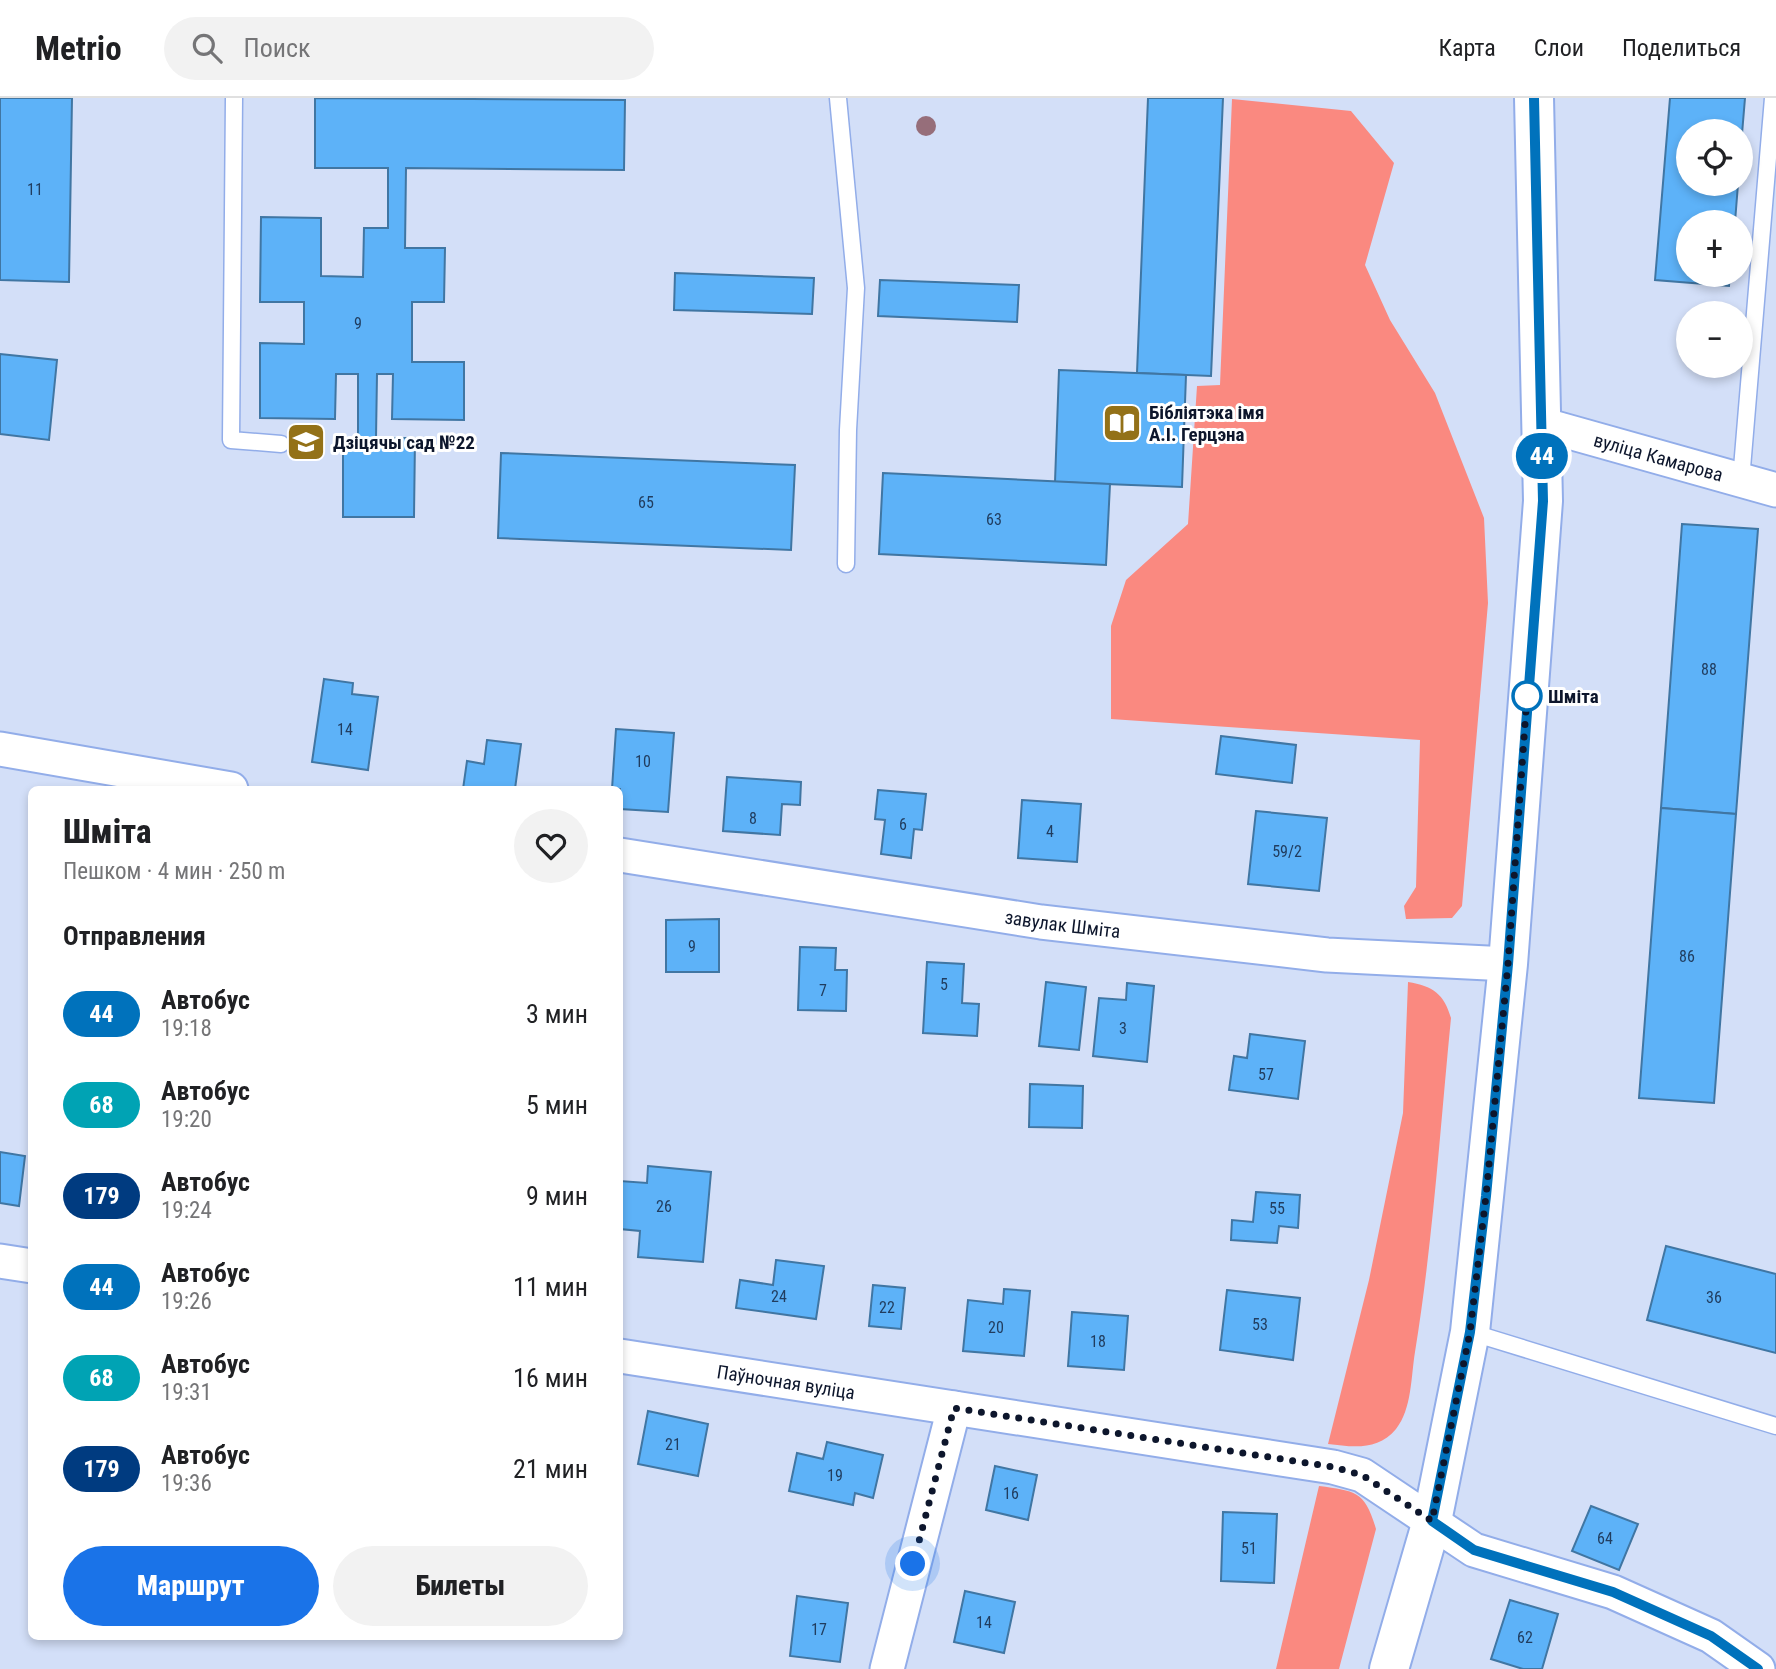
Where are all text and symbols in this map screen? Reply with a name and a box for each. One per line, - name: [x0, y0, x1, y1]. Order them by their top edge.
- search box: [164, 17, 654, 80]
- text: Metrio: [35, 29, 122, 68]
- icon: search: [188, 29, 226, 67]
- text: Поиск: [244, 33, 311, 63]
- text: Карта: [1438, 34, 1496, 62]
- text: Слои: [1534, 34, 1584, 62]
- text: Поделиться: [1622, 34, 1741, 62]
- map controls: [1676, 119, 1753, 378]
- button: locate: [1676, 119, 1753, 196]
- house number: 11: [27, 180, 43, 199]
- button: +: [1676, 210, 1753, 287]
- button: −: [1676, 301, 1753, 378]
- house number: 9: [354, 314, 362, 333]
- place label: Бібліятэка імя А.І. Герцэна: [1149, 401, 1264, 446]
- library icon: Бібліятэка імя А.І. Герцэна: [1101, 402, 1143, 444]
- school or university icon: Дзіцячы сад №22: [285, 421, 327, 463]
- street label: вуліца Камарова: [1591, 428, 1726, 486]
- place label: Дзіцячы сад №22: [333, 431, 475, 454]
- line badge: 44: [1510, 433, 1574, 479]
- text: 44: [1530, 442, 1554, 470]
- house number: 65: [638, 493, 654, 512]
- house number: 63: [986, 510, 1002, 529]
- house number: 88: [1701, 660, 1717, 679]
- marker: Шміта: [1512, 681, 1542, 711]
- place label: Шміта: [1548, 685, 1599, 708]
- house number: 14: [337, 720, 353, 739]
- house number: 10: [635, 752, 651, 771]
- button: heart: [514, 809, 588, 883]
- house number: 8: [749, 809, 757, 828]
- text: Шміта: [63, 812, 152, 851]
- house number: 6: [899, 815, 907, 834]
- house number: 4: [1046, 822, 1054, 841]
- house number: 59/2: [1272, 842, 1302, 861]
- text: Пешком · 4 мин · 250 m: [63, 858, 285, 885]
- street label: завулак Шміта: [1003, 905, 1122, 943]
- text: Отправления: [63, 921, 206, 951]
- house number: 9: [688, 937, 696, 956]
- house number: 86: [1679, 947, 1695, 966]
- house number: 5: [940, 975, 948, 994]
- house number: 7: [819, 981, 827, 1000]
- text: Автобус: [161, 985, 250, 1015]
- text: 3 мин: [526, 999, 588, 1029]
- text: 44: [89, 1000, 114, 1028]
- text: 19:18: [161, 1015, 212, 1042]
- house number: 3: [1119, 1019, 1127, 1038]
- house number: 57: [1258, 1065, 1274, 1084]
- text: Автобус: [161, 1076, 250, 1106]
- text: 5 мин: [526, 1090, 588, 1120]
- text: 68: [89, 1091, 114, 1119]
- text: 19:20: [161, 1106, 212, 1133]
- text: Автобус: [161, 1167, 250, 1197]
- text: 9 мин: [526, 1181, 588, 1211]
- text: 179: [83, 1182, 120, 1210]
- text: 19:24: [161, 1197, 212, 1224]
- house number: 26: [656, 1197, 672, 1216]
- house number: 55: [1269, 1199, 1285, 1218]
- text: Автобус: [161, 1258, 250, 1288]
- text: 11 мин: [513, 1272, 588, 1302]
- text: 44: [89, 1273, 114, 1301]
- house number: 24: [771, 1287, 787, 1306]
- text: 19:26: [161, 1288, 212, 1315]
- house number: 36: [1706, 1288, 1722, 1307]
- house number: 22: [879, 1298, 895, 1317]
- house number: 53: [1252, 1315, 1268, 1334]
- house number: 20: [988, 1318, 1004, 1337]
- house number: 18: [1090, 1332, 1106, 1351]
- text: Автобус: [161, 1349, 250, 1379]
- street label: Паўночная вуліца: [715, 1360, 857, 1404]
- text: 16 мин: [513, 1363, 588, 1393]
- text: 68: [89, 1364, 114, 1392]
- text: 19:31: [161, 1379, 212, 1406]
- house number: 21: [665, 1435, 681, 1454]
- text: Автобус: [161, 1440, 250, 1470]
- text: 21 мин: [513, 1454, 588, 1484]
- text: 179: [83, 1455, 120, 1483]
- house number: 19: [827, 1466, 843, 1485]
- text: 19:36: [161, 1470, 212, 1497]
- house number: 16: [1003, 1484, 1019, 1503]
- house number: 64: [1597, 1529, 1613, 1548]
- house number: 51: [1241, 1539, 1257, 1558]
- button: Маршрут: [63, 1546, 319, 1626]
- button: Билеты: [333, 1546, 588, 1626]
- your location: [895, 1546, 930, 1581]
- house number: 14: [976, 1613, 992, 1632]
- house number: 17: [811, 1620, 827, 1639]
- house number: 62: [1517, 1628, 1533, 1647]

